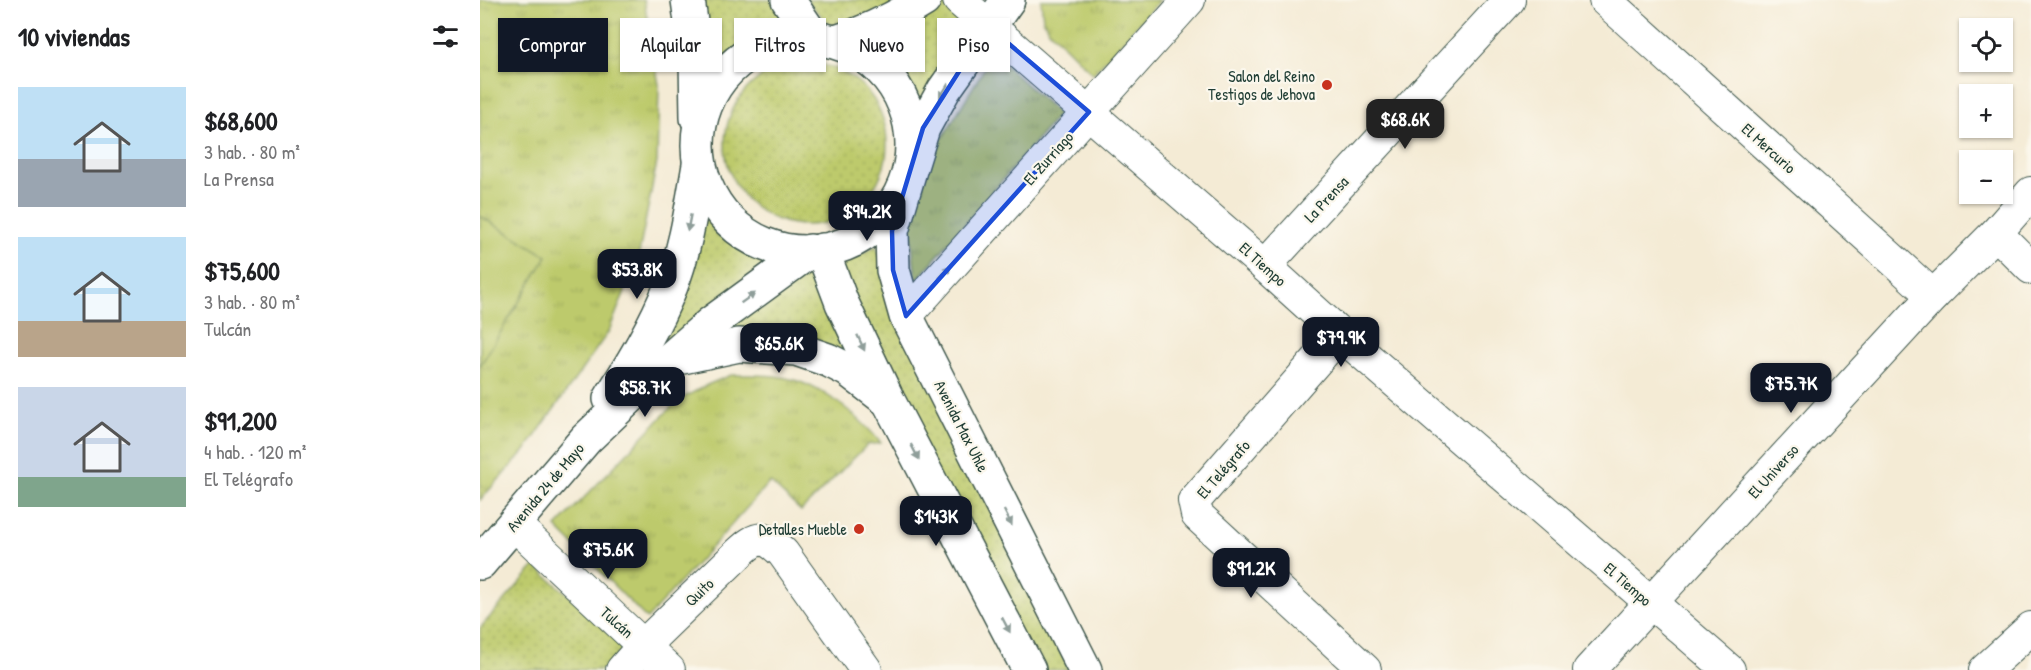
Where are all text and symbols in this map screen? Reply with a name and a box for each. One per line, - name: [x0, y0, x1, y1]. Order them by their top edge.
- chip: Comprar: [498, 18, 608, 72]
- chip: Alquilar: [620, 18, 722, 72]
- chip: Filtros: [734, 18, 826, 72]
- chip: Nuevo: [838, 18, 925, 72]
- chip: Piso: [937, 18, 1010, 72]
- map controls: [1959, 18, 2013, 204]
- button: locate: [1959, 18, 2013, 72]
- text: 10 viviendas: [18, 19, 130, 54]
- icon: filters: [429, 20, 462, 53]
- place label: Salon del Reino Testigos de Jehova: [1208, 65, 1316, 105]
- marker: Salon del Reino Testigos de Jehova: [1320, 78, 1334, 92]
- one-way arrow: [938, 83, 949, 99]
- button: +: [1959, 84, 2013, 138]
- pin: $68.6K: [1356, 99, 1454, 150]
- text: $68,600: [204, 103, 278, 138]
- text: $68.6K: [1380, 105, 1430, 132]
- icon: home: [66, 111, 138, 183]
- street label: El Mercurio: [1737, 118, 1801, 179]
- street label: El Zurriago: [1018, 126, 1078, 190]
- text: 3 hab. · 80 m²: [204, 138, 300, 165]
- button: −: [1959, 150, 2013, 204]
- text: La Prensa: [204, 165, 274, 192]
- street label: La Prensa: [1299, 171, 1353, 227]
- pin: $94.2K: [818, 191, 916, 242]
- text: $94.2K: [842, 197, 892, 224]
- one-way arrow: [684, 213, 693, 232]
- street label: El Tiempo: [1235, 237, 1292, 291]
- pin: $53.8K: [588, 249, 686, 300]
- text: $75,600: [204, 253, 280, 288]
- text: $53.8K: [612, 255, 662, 282]
- icon: home: [66, 261, 138, 333]
- one-way arrow: [938, 265, 951, 280]
- text: 3 hab. · 80 m²: [204, 288, 300, 315]
- one-way arrow: [739, 292, 755, 304]
- text: Tulcán: [204, 315, 251, 342]
- pin: $79.9K: [1292, 317, 1390, 368]
- pin: $65.6K: [730, 323, 828, 374]
- text: $79.9K: [1316, 323, 1366, 350]
- text: $65.6K: [754, 329, 804, 356]
- one-way arrow: [856, 334, 865, 351]
- pin: $75.7K: [1742, 363, 1840, 414]
- pin: $58.7K: [596, 367, 694, 418]
- text: $75.7K: [1764, 369, 1818, 396]
- text: $58.7K: [619, 373, 671, 400]
- street label: Avenida Max Uhle: [929, 376, 995, 476]
- text: $91,200: [204, 403, 277, 438]
- icon: home: [66, 411, 138, 483]
- street label: El Telégrafo: [1191, 434, 1255, 503]
- street label: Avenida 24 de Mayo: [501, 437, 589, 536]
- text: 4 hab. · 120 m²: [204, 438, 306, 465]
- street label: El Universo: [1743, 439, 1804, 503]
- one-way arrow: [910, 444, 920, 461]
- text: El Telégrafo: [204, 465, 293, 492]
- pin: $143K: [894, 496, 978, 547]
- text: $143K: [914, 502, 958, 529]
- one-way arrow: [1003, 509, 1013, 527]
- place label: Detalles Mueble: [759, 518, 848, 540]
- marker: Detalles Mueble: [852, 522, 866, 536]
- pin: $75.6K: [559, 529, 657, 580]
- text: $75.6K: [582, 535, 634, 562]
- pin: $91.2K: [1202, 548, 1300, 599]
- text: $91.2K: [1227, 554, 1275, 581]
- street label: El Tiempo: [1599, 557, 1657, 611]
- street label: Quito: [680, 572, 719, 611]
- street label: Tulcán: [596, 601, 638, 643]
- one-way arrow: [1001, 617, 1011, 634]

